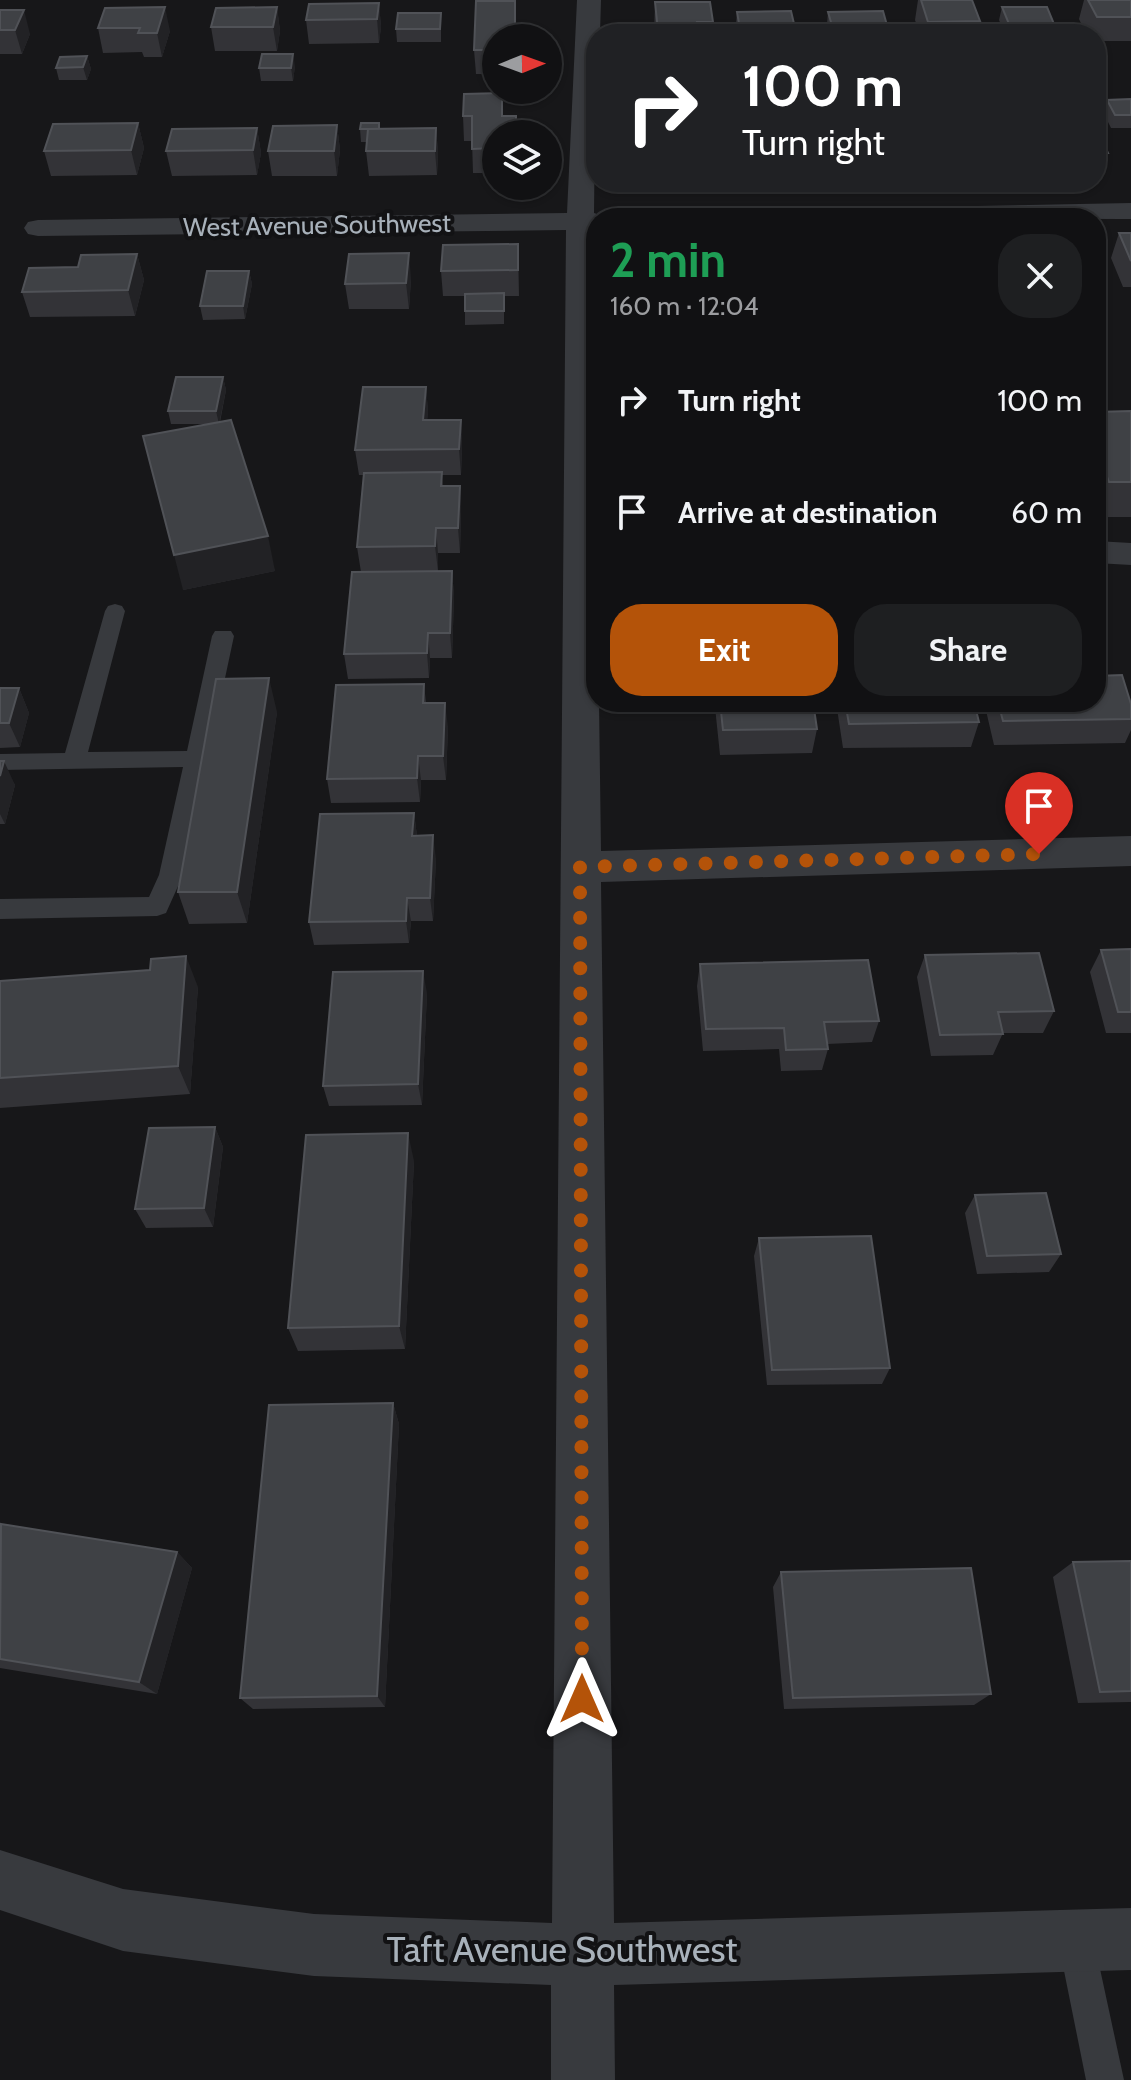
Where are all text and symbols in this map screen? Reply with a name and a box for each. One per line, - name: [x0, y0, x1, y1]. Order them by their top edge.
- north arrow: [482, 24, 562, 104]
- map controls: [482, 24, 562, 200]
- text: 100 m: [742, 52, 903, 120]
- icon: right: [610, 56, 714, 160]
- button: layers: [482, 120, 562, 200]
- text: Turn right: [742, 120, 885, 164]
- street label: West Avenue Southwest: [183, 207, 451, 243]
- text: 2 min: [610, 231, 726, 289]
- button: close: [998, 234, 1082, 318]
- text: 160 m · 12:04: [610, 290, 759, 322]
- icon: right: [610, 378, 654, 422]
- text: Turn right: [678, 382, 801, 419]
- text: 100 m: [997, 382, 1082, 419]
- icon: arrive: [610, 490, 654, 534]
- text: Arrive at destination: [678, 494, 938, 531]
- text: 60 m: [1011, 494, 1082, 531]
- button: Exit: [610, 604, 838, 696]
- button: Share: [854, 604, 1082, 696]
- pin: [1005, 772, 1073, 854]
- icon: arrive: [1017, 784, 1061, 828]
- position arrow: [540, 1657, 624, 1741]
- street label: Taft Avenue Southwest: [387, 1927, 737, 1971]

